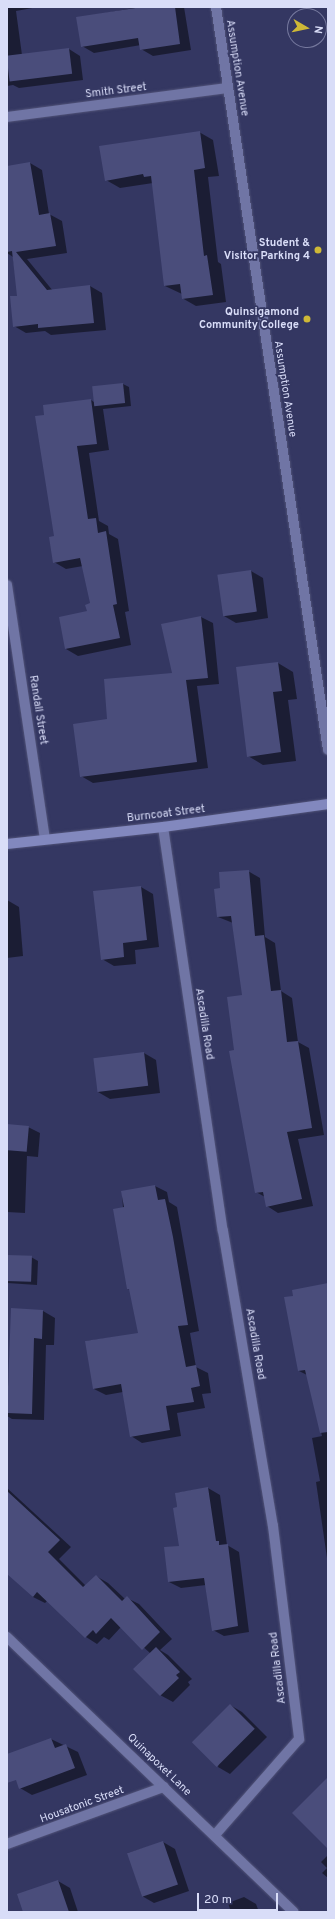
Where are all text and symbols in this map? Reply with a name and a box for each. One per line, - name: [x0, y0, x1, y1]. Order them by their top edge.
- north arrow: [287, 8, 327, 48]
- street label: Assumption Avenue: [223, 19, 251, 117]
- text: N: [310, 25, 325, 35]
- street label: Smith Street: [85, 81, 147, 101]
- place label: Student & Visitor Parking 4: [224, 237, 310, 263]
- marker: Student & Visitor Parking 4: [313, 245, 323, 255]
- place label: Quinsigamond Community College: [199, 306, 299, 332]
- marker: Quinsigamond Community College: [302, 314, 312, 324]
- street label: Assumption Avenue: [271, 340, 299, 438]
- street label: Randall Street: [26, 674, 50, 746]
- street label: Burncoat Street: [126, 803, 206, 825]
- street label: Ascadilla Road: [192, 987, 216, 1061]
- street label: Ascadilla Road: [242, 1307, 268, 1381]
- street label: Ascadilla Road: [267, 1631, 289, 1705]
- street label: Quinapoxet Lane: [124, 1731, 194, 1799]
- street label: Housatonic Street: [38, 1784, 126, 1826]
- scale bar: [199, 1885, 280, 1911]
- text: 20 m: [204, 1892, 232, 1908]

